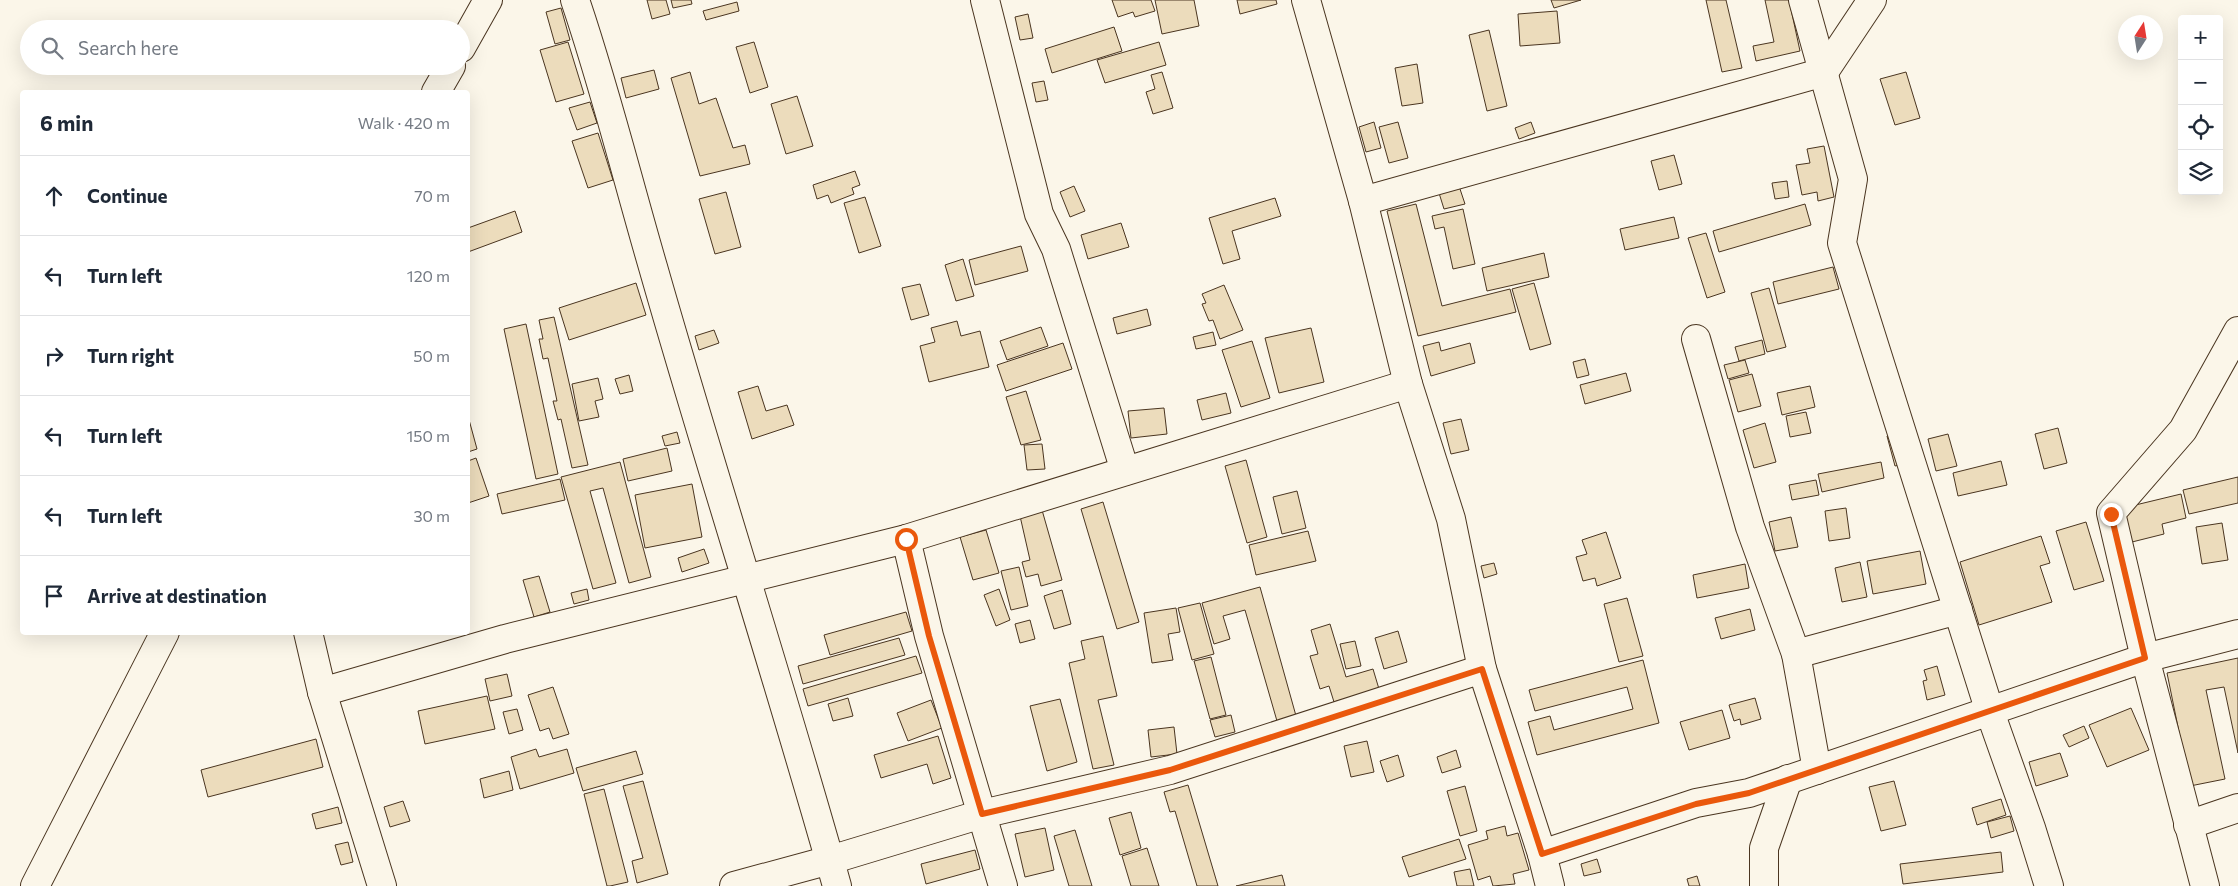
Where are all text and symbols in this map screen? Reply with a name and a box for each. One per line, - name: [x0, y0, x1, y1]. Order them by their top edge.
- north arrow: [2118, 15, 2163, 60]
- map controls: [2178, 15, 2223, 195]
- button: +: [2178, 15, 2223, 60]
- search box: [20, 20, 470, 75]
- icon: search: [38, 34, 66, 62]
- text: Search here: [78, 36, 178, 59]
- button: −: [2178, 60, 2223, 105]
- button: locate: [2178, 105, 2223, 150]
- text: 6 min: [40, 110, 93, 135]
- text: Walk · 420 m: [358, 113, 450, 132]
- button: layers: [2178, 150, 2223, 195]
- icon: ahead: [40, 182, 68, 210]
- text: Continue: [87, 184, 167, 207]
- text: 70 m: [414, 186, 450, 205]
- icon: left: [40, 262, 68, 290]
- text: Turn left: [87, 264, 162, 287]
- text: 120 m: [407, 266, 450, 285]
- icon: right: [40, 342, 68, 370]
- text: Turn right: [87, 344, 174, 367]
- text: 50 m: [413, 346, 450, 365]
- icon: left: [40, 422, 68, 450]
- text: Turn left: [87, 424, 162, 447]
- text: 150 m: [407, 426, 450, 445]
- icon: left: [40, 502, 68, 530]
- route end: [2100, 503, 2123, 526]
- text: Turn left: [87, 504, 162, 527]
- text: 30 m: [413, 506, 450, 525]
- route start: [895, 528, 918, 551]
- icon: arrive: [40, 582, 68, 610]
- text: Arrive at destination: [87, 584, 267, 607]

